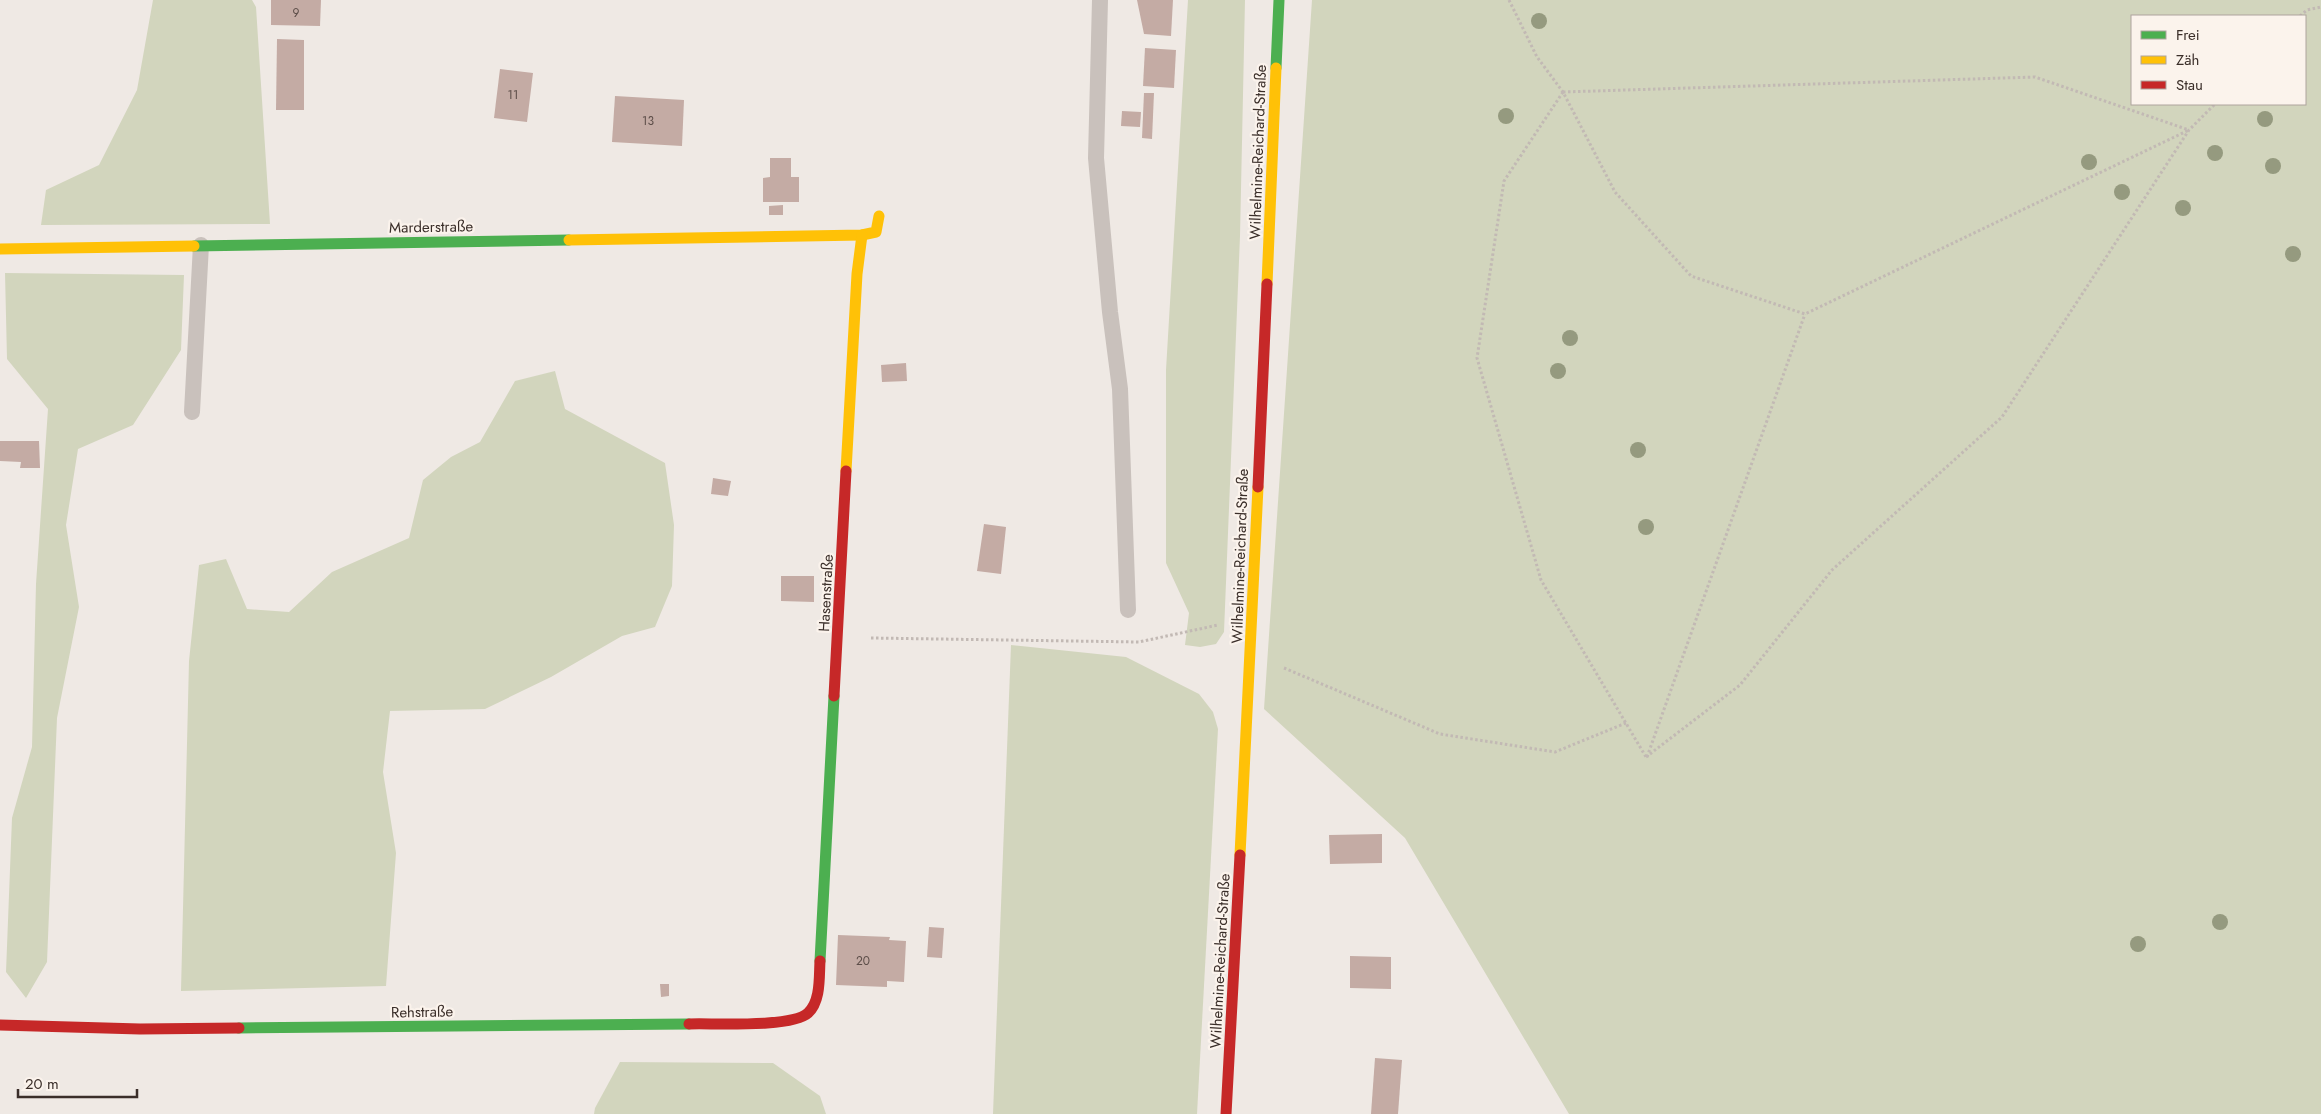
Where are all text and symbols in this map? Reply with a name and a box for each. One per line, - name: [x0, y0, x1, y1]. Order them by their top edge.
- house number: 9: [293, 4, 300, 22]
- legend: [2131, 15, 2306, 105]
- text: Frei: [2176, 24, 2200, 46]
- text: Zäh: [2176, 49, 2199, 71]
- street label: Wilhelmine-Reichard-Straße: [1244, 64, 1272, 240]
- text: Stau: [2176, 74, 2203, 96]
- house number: 11: [508, 86, 518, 104]
- house number: 13: [642, 112, 654, 130]
- street label: Marderstraße: [389, 215, 474, 239]
- street label: Wilhelmine-Reichard-Straße: [1226, 468, 1254, 644]
- street label: Hasenstraße: [813, 553, 839, 632]
- street label: Wilhelmine-Reichard-Straße: [1204, 873, 1236, 1049]
- house number: 20: [856, 952, 870, 970]
- street label: Rehstraße: [391, 1000, 454, 1024]
- scale bar: [18, 1066, 136, 1098]
- text: 20 m: [25, 1073, 59, 1095]

